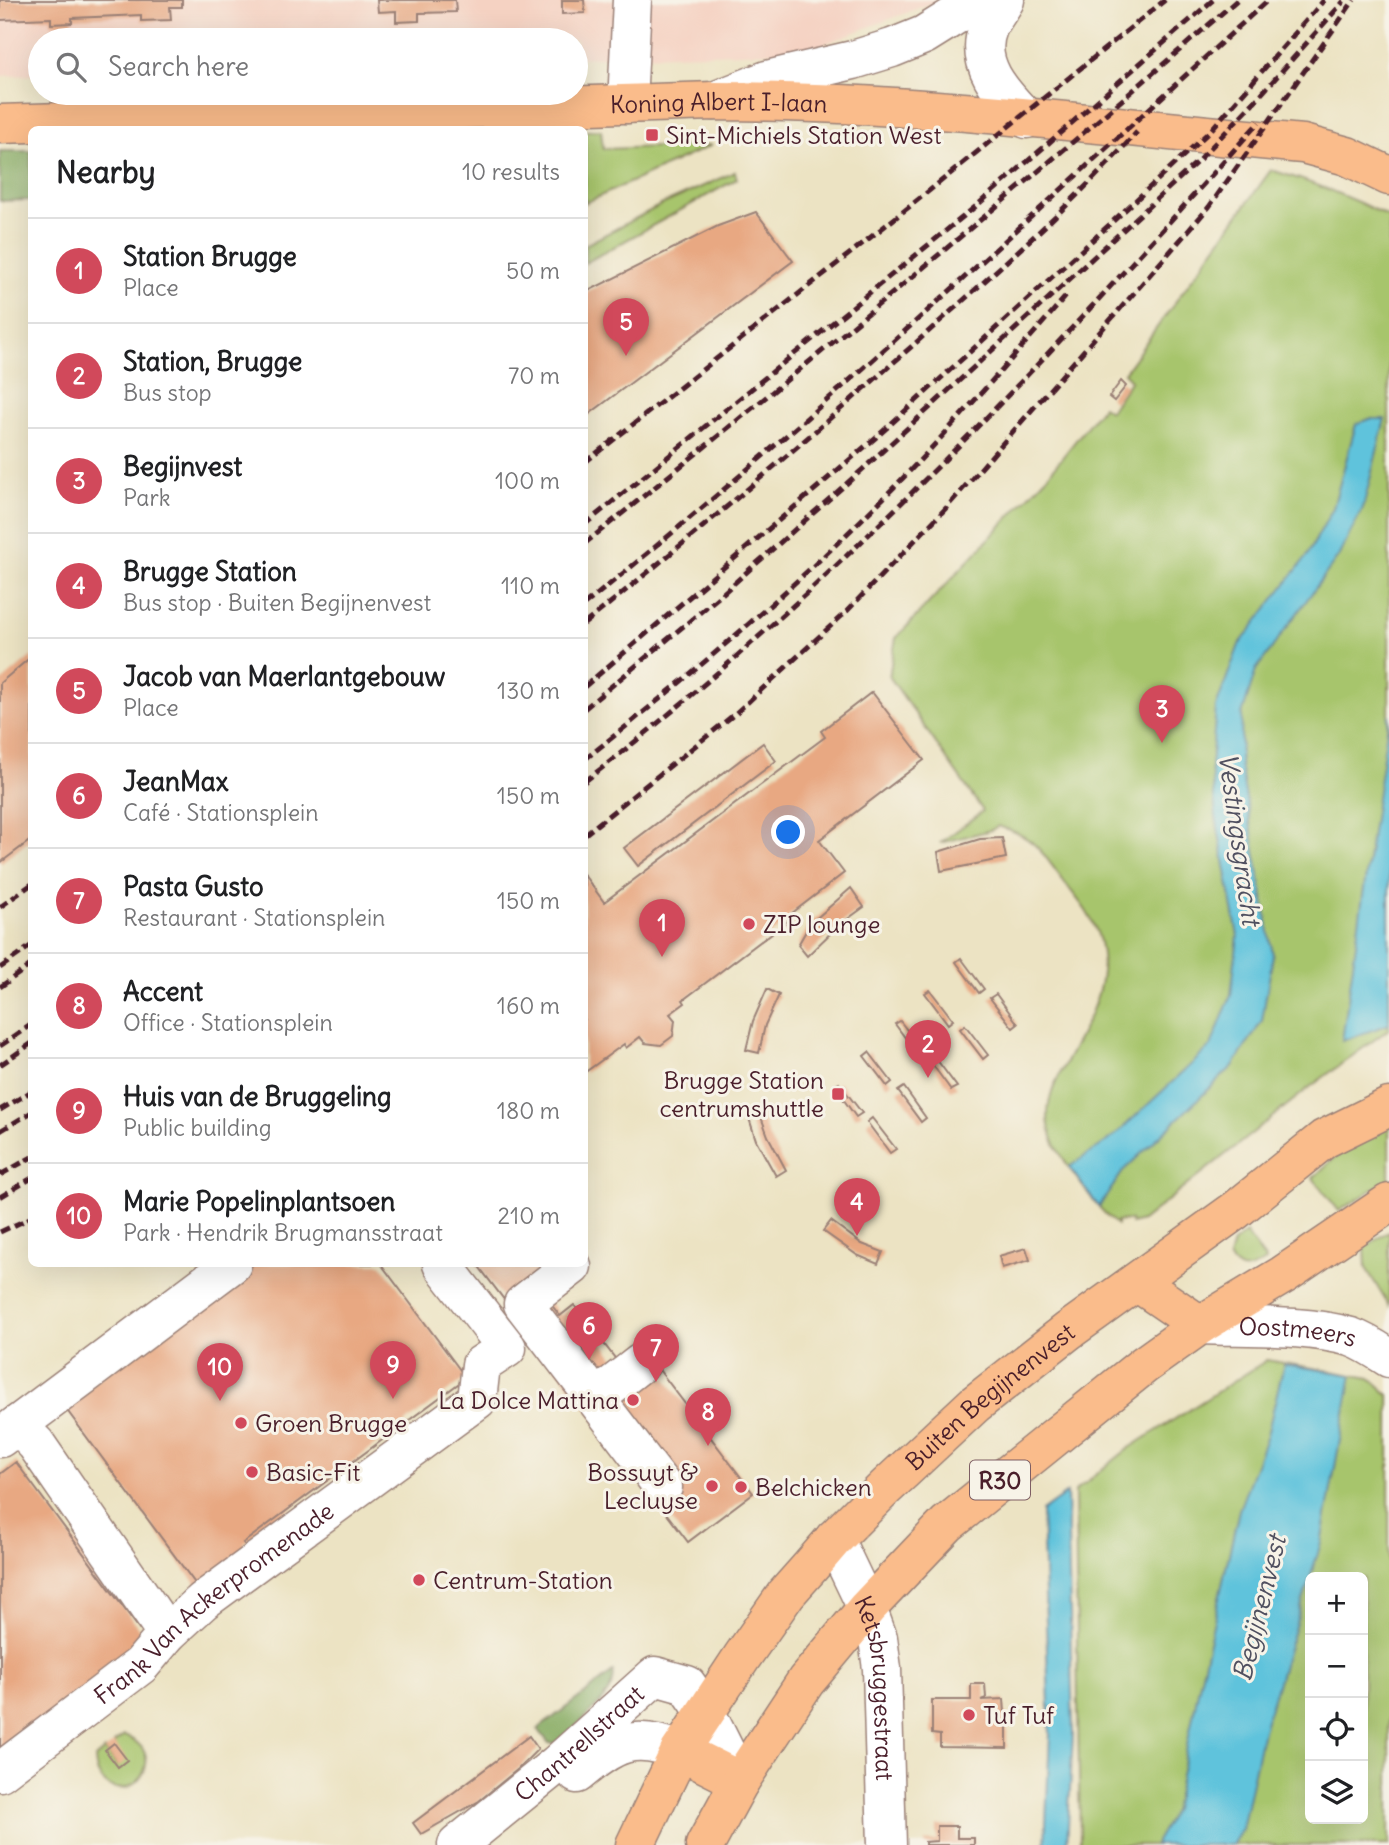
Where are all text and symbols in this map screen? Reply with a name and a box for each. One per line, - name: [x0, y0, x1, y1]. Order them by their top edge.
- search box: [28, 28, 588, 105]
- icon: search: [52, 48, 90, 86]
- text: Search here: [108, 50, 249, 83]
- street label: Koning Albert I-laan: [609, 86, 828, 119]
- place label: Sint-Michiels Station West: [666, 120, 942, 150]
- marker: Sint-Michiels Station West: [644, 127, 660, 143]
- text: Nearby: [56, 153, 156, 191]
- text: 10 results: [462, 157, 560, 186]
- text: Station Brugge: [123, 240, 297, 273]
- text: 1: [74, 256, 84, 285]
- text: 50 m: [506, 256, 560, 285]
- text: Place: [123, 273, 179, 302]
- pin: 5: [603, 298, 649, 356]
- text: Station, Brugge: [123, 345, 302, 378]
- text: 2: [73, 361, 85, 390]
- text: 70 m: [508, 361, 560, 390]
- text: Bus stop: [123, 378, 212, 407]
- text: Begijnvest: [123, 450, 242, 483]
- text: 3: [72, 466, 86, 495]
- text: 100 m: [495, 466, 560, 495]
- text: Park: [123, 483, 171, 512]
- text: Brugge Station: [123, 555, 297, 588]
- text: 4: [72, 571, 86, 600]
- text: 110 m: [501, 571, 560, 600]
- text: Bus stop · Buiten Begijnenvest: [123, 588, 431, 617]
- text: Jacob van Maerlantgebouw: [123, 660, 445, 693]
- text: 5: [72, 676, 86, 705]
- text: 130 m: [497, 676, 560, 705]
- pin: 3: [1139, 685, 1185, 743]
- text: Place: [123, 693, 179, 722]
- water label: Vestingsgracht: [1212, 751, 1269, 930]
- text: JeanMax: [123, 765, 228, 798]
- text: 6: [72, 781, 86, 810]
- text: 150 m: [497, 781, 560, 810]
- text: Café · Stationsplein: [123, 798, 319, 827]
- your location: [771, 815, 805, 849]
- text: Pasta Gusto: [123, 870, 264, 903]
- text: 7: [73, 886, 85, 915]
- text: 150 m: [497, 886, 560, 915]
- pin: 1: [639, 899, 685, 957]
- text: Restaurant · Stationsplein: [123, 903, 385, 932]
- place label: ZIP lounge: [763, 909, 880, 939]
- marker: ZIP lounge: [741, 916, 757, 932]
- text: Accent: [123, 975, 203, 1008]
- text: 8: [72, 991, 86, 1020]
- text: 160 m: [497, 991, 560, 1020]
- text: Office · Stationsplein: [123, 1008, 333, 1037]
- pin: 2: [905, 1020, 951, 1078]
- place label: Brugge Station centrumshuttle: [660, 1065, 824, 1123]
- text: Huis van de Bruggeling: [123, 1080, 392, 1113]
- marker: Brugge Station centrumshuttle: [830, 1086, 846, 1102]
- text: 9: [72, 1096, 86, 1125]
- text: 180 m: [497, 1096, 560, 1125]
- text: Public building: [123, 1113, 272, 1142]
- pin: 4: [834, 1178, 880, 1236]
- text: Marie Popelinplantsoen: [123, 1185, 395, 1218]
- text: 10: [67, 1201, 91, 1230]
- text: 210 m: [497, 1201, 560, 1230]
- text: Park · Hendrik Brugmansstraat: [123, 1218, 443, 1247]
- pin: 6: [566, 1302, 612, 1360]
- street label: Oostmeers: [1238, 1311, 1361, 1353]
- street label: Buiten Begijnenvest: [899, 1316, 1080, 1476]
- pin: 7: [633, 1324, 679, 1382]
- pin: 9: [370, 1341, 416, 1399]
- pin: 10: [197, 1343, 243, 1401]
- place label: La Dolce Mattina: [438, 1385, 619, 1415]
- pin: 8: [685, 1388, 731, 1446]
- marker: La Dolce Mattina: [625, 1392, 641, 1408]
- place label: Groen Brugge: [255, 1408, 407, 1438]
- marker: Groen Brugge: [233, 1415, 249, 1431]
- place label: Basic-Fit: [266, 1457, 360, 1487]
- place label: Bossuyt & Lecluyse: [587, 1457, 698, 1515]
- road number: R30: [970, 1460, 1030, 1499]
- marker: Basic-Fit: [244, 1464, 260, 1480]
- place label: Belchicken: [755, 1472, 872, 1502]
- marker: Bossuyt & Lecluyse: [704, 1478, 720, 1494]
- marker: Belchicken: [733, 1479, 749, 1495]
- street label: Frank Van Ackerpromenade: [88, 1495, 339, 1710]
- water label: Begijnenvest: [1225, 1529, 1294, 1684]
- place label: Centrum-Station: [433, 1565, 613, 1595]
- marker: Centrum-Station: [411, 1572, 427, 1588]
- map controls: [1305, 1572, 1368, 1824]
- button: +: [1305, 1572, 1368, 1635]
- street label: Ketsbruggestraat: [848, 1591, 900, 1781]
- button: −: [1305, 1635, 1368, 1698]
- street label: Chantrellstraat: [508, 1678, 650, 1808]
- button: locate: [1305, 1698, 1368, 1761]
- place label: Tuf Tuf: [983, 1700, 1055, 1730]
- marker: Tuf Tuf: [961, 1707, 977, 1723]
- button: layers: [1305, 1761, 1368, 1824]

